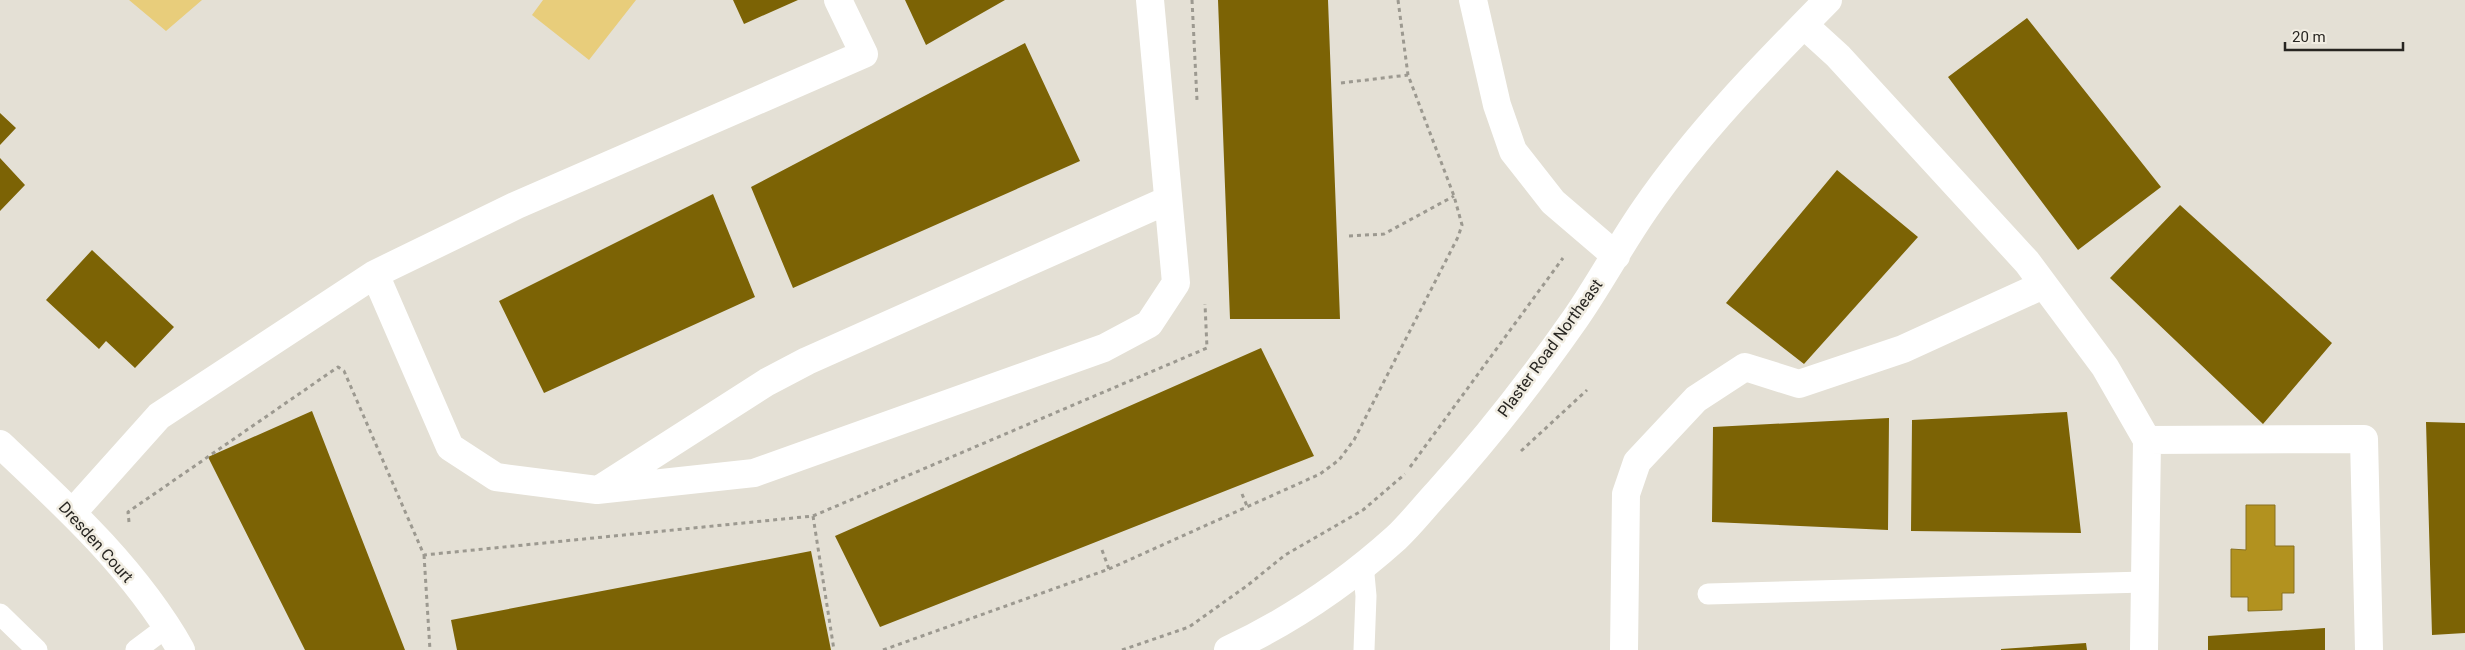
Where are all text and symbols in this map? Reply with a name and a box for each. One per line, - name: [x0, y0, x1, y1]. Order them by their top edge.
- scale bar: [2285, 20, 2402, 52]
- text: 20 m: [2292, 28, 2326, 46]
- street label: Plaster Road Northeast: [1494, 275, 1606, 421]
- street label: Dresden Court: [55, 498, 137, 586]

